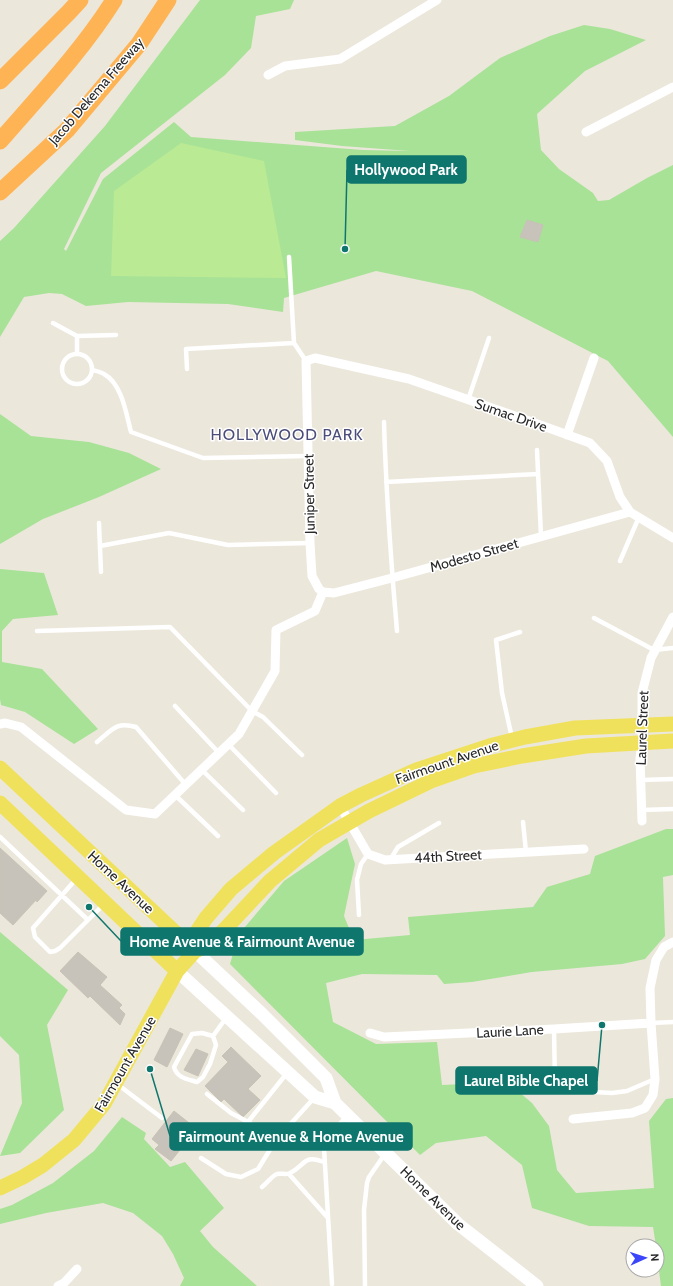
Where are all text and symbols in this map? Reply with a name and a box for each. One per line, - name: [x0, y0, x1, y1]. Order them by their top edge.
- street label: Jacob Dekema Freeway: [44, 34, 148, 149]
- callout: Hollywood Park: [347, 156, 466, 183]
- text: Hollywood Park: [354, 161, 458, 179]
- street label: Sumac Drive: [472, 394, 550, 436]
- district label: HOLLYWOOD PARK: [210, 425, 364, 444]
- street label: Juniper Street: [299, 454, 319, 535]
- street label: Modesto Street: [428, 534, 521, 576]
- street label: Laurel Street: [632, 690, 652, 766]
- street label: Fairmount Avenue: [393, 736, 501, 788]
- street label: 44th Street: [414, 845, 483, 867]
- street label: Home Avenue: [84, 847, 158, 917]
- callout: Home Avenue & Fairmount Avenue: [121, 928, 363, 955]
- text: Home Avenue & Fairmount Avenue: [129, 933, 355, 951]
- street label: Fairmount Avenue: [90, 1013, 160, 1115]
- street label: Laurie Lane: [476, 1020, 544, 1042]
- callout: Laurel Bible Chapel: [456, 1067, 597, 1094]
- text: Laurel Bible Chapel: [464, 1072, 588, 1090]
- callout: Fairmount Avenue & Home Avenue: [170, 1123, 412, 1150]
- text: Fairmount Avenue & Home Avenue: [178, 1128, 404, 1146]
- street label: Home Avenue: [396, 1162, 470, 1234]
- north arrow: [625, 1238, 665, 1278]
- text: N: [648, 1253, 662, 1262]

